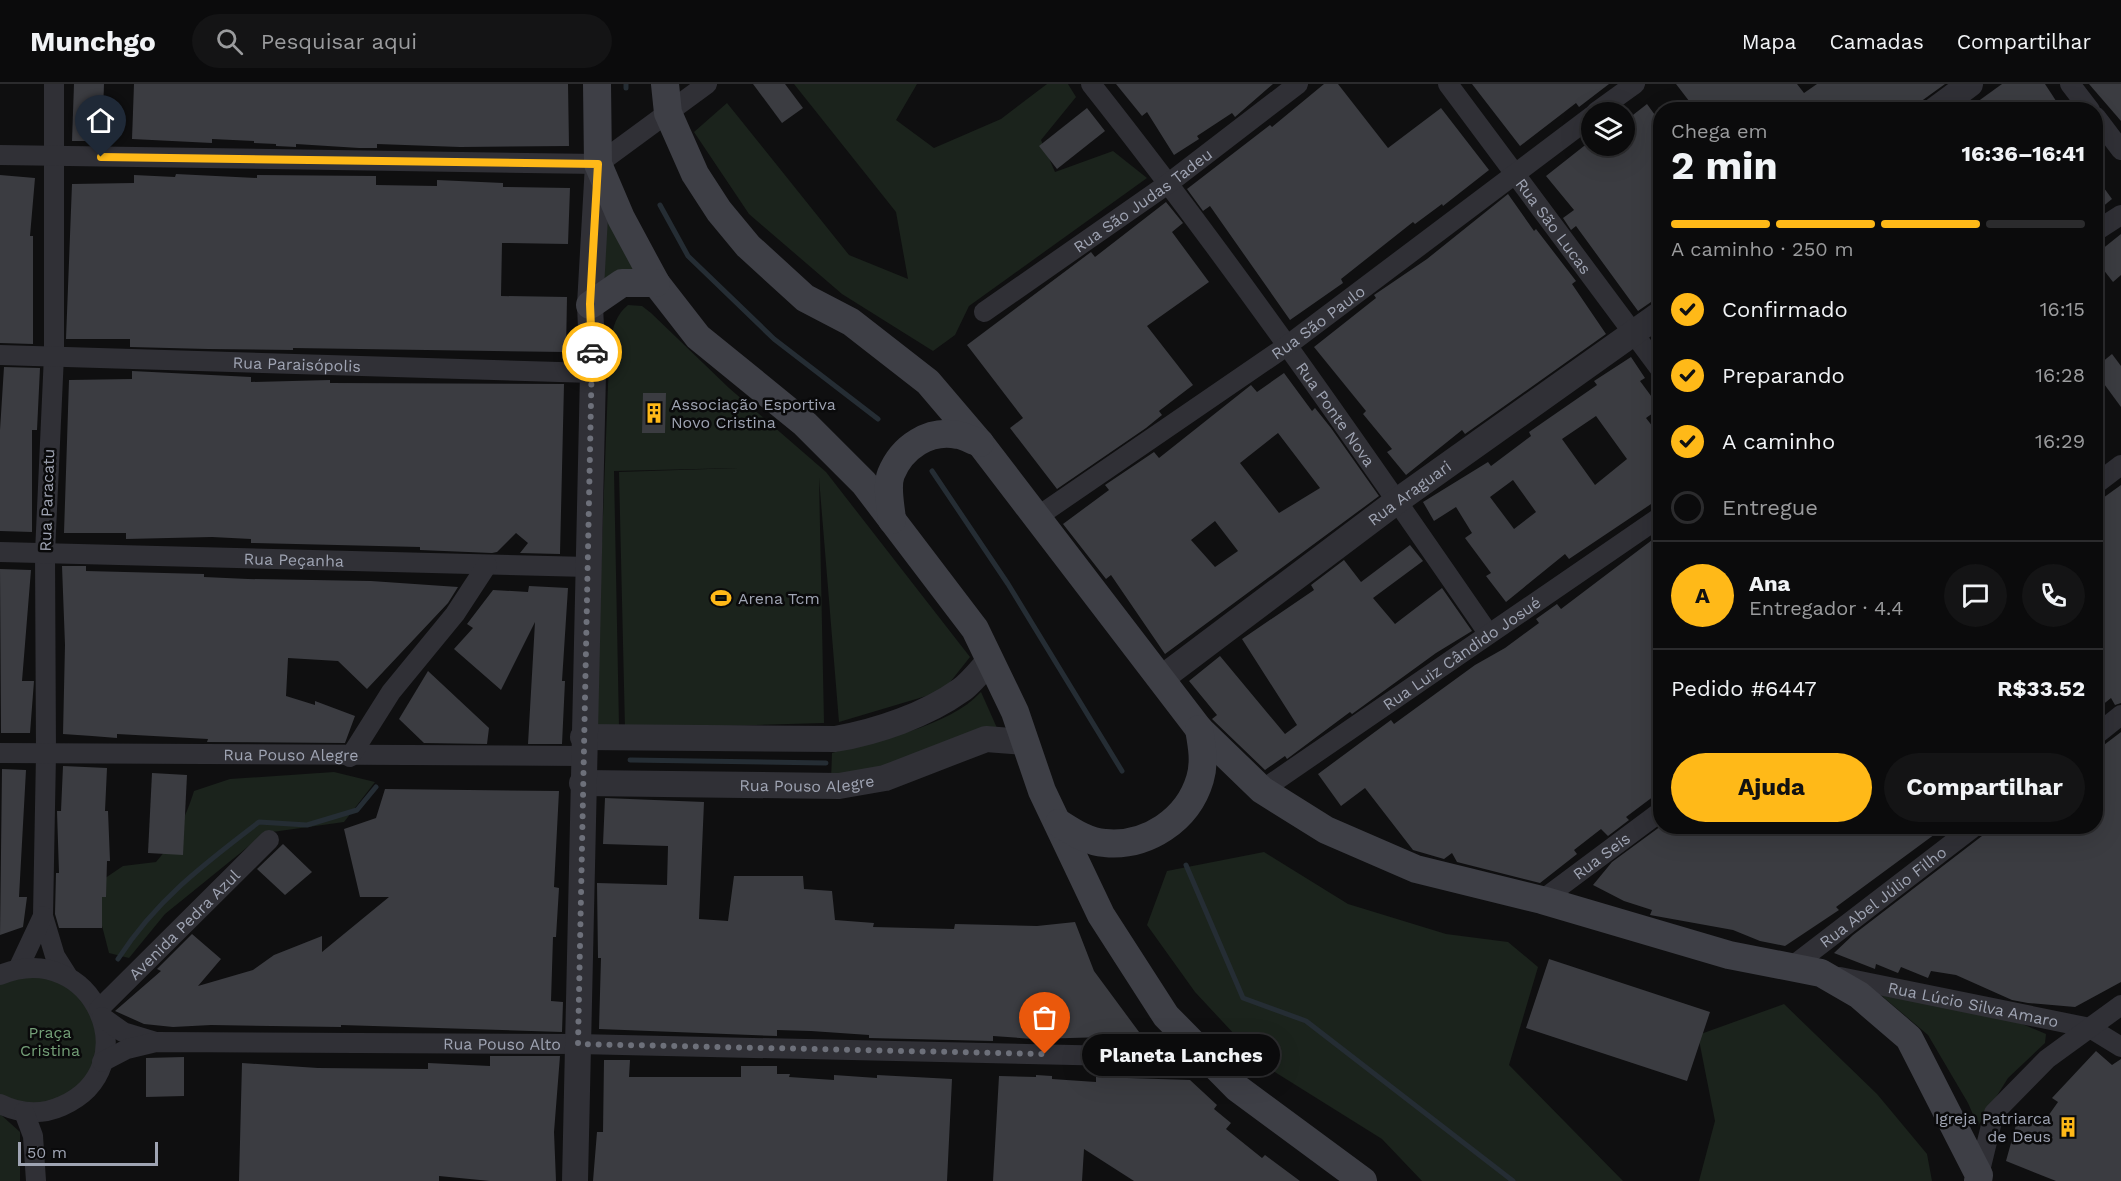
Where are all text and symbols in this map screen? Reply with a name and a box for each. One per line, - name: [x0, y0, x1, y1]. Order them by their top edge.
- search box: [192, 14, 612, 68]
- text: Munchgo: [30, 25, 156, 58]
- icon: search: [213, 25, 246, 58]
- text: Pesquisar aqui: [261, 29, 417, 54]
- text: Mapa: [1742, 29, 1796, 54]
- text: Camadas: [1829, 29, 1924, 54]
- text: Compartilhar: [1957, 29, 2091, 54]
- pin: [75, 95, 126, 157]
- map controls: [1581, 102, 1635, 156]
- button: layers: [1581, 102, 1635, 156]
- icon: home: [84, 104, 117, 137]
- text: Chega em: [1671, 119, 1768, 143]
- text: 16:36–16:41: [1962, 141, 2085, 166]
- text: 2 min: [1671, 143, 1778, 188]
- street label: Rua São Judas Tadeu: [1070, 144, 1216, 256]
- street label: Rua São Lucas: [1512, 174, 1595, 278]
- text: A caminho · 250 m: [1671, 237, 1854, 261]
- street label: Rua São Paulo: [1268, 281, 1369, 363]
- icon: check: [1671, 293, 1704, 326]
- text: Confirmado: [1722, 297, 1848, 322]
- text: 16:15: [2040, 297, 2085, 321]
- courier: [562, 322, 622, 382]
- icon: car: [576, 336, 609, 369]
- street label: Rua Paraisópolis: [232, 353, 361, 375]
- street label: Rua Ponte Nova: [1292, 358, 1379, 470]
- icon: check: [1671, 359, 1704, 392]
- text: Preparando: [1722, 363, 1845, 388]
- text: 16:28: [2035, 363, 2085, 387]
- place label: Associação Esportiva Novo Cristina: [671, 395, 836, 432]
- building icon: Associação Esportiva Novo Cristina: [642, 401, 666, 425]
- icon: check: [1671, 425, 1704, 458]
- text: A caminho: [1722, 429, 1835, 454]
- text: 16:29: [2035, 429, 2085, 453]
- street label: Rua Paracatu: [36, 448, 58, 552]
- street label: Rua Araguari: [1364, 456, 1455, 529]
- text: Entregue: [1722, 495, 1818, 520]
- street label: Rua Peçanha: [244, 549, 344, 570]
- button: chat: [1944, 564, 2007, 627]
- button: phone: [2022, 564, 2085, 627]
- text: Ana: [1749, 571, 1790, 596]
- text: A: [1695, 583, 1710, 608]
- sports icon: Arena Tcm: [709, 586, 733, 610]
- place label: Arena Tcm: [738, 589, 820, 608]
- street label: Rua Luiz Cândido Josué: [1379, 592, 1544, 714]
- text: Entregador · 4.4: [1749, 596, 1903, 620]
- text: Pedido #6447: [1671, 676, 1817, 701]
- text: R$33.52: [1997, 676, 2085, 701]
- street label: Rua Pouso Alegre: [223, 745, 359, 764]
- button: Ajuda: [1671, 753, 1872, 822]
- button: Compartilhar: [1884, 753, 2085, 822]
- street label: Rua Pouso Alegre: [739, 771, 876, 796]
- street label: Rua Seis: [1569, 828, 1634, 883]
- street label: Rua Abel Júlio Filho: [1816, 842, 1950, 951]
- street label: Avenida Pedra Azul: [125, 865, 244, 984]
- street label: Rua Lúcio Silva Amaro: [1886, 978, 2060, 1031]
- pin: [1019, 992, 1070, 1054]
- icon: bag: [1028, 1001, 1061, 1034]
- park label: Praça Cristina: [20, 1023, 80, 1060]
- callout: Planeta Lanches: [1081, 1033, 1279, 1075]
- street label: Rua Pouso Alto: [443, 1034, 561, 1053]
- text: Planeta Lanches: [1099, 1043, 1263, 1067]
- place label: Igreja Patriarca de Deus: [1935, 1109, 2051, 1146]
- building icon: Igreja Patriarca de Deus: [2056, 1115, 2080, 1139]
- scale bar: [18, 1139, 158, 1166]
- text: 50 m: [27, 1143, 67, 1162]

